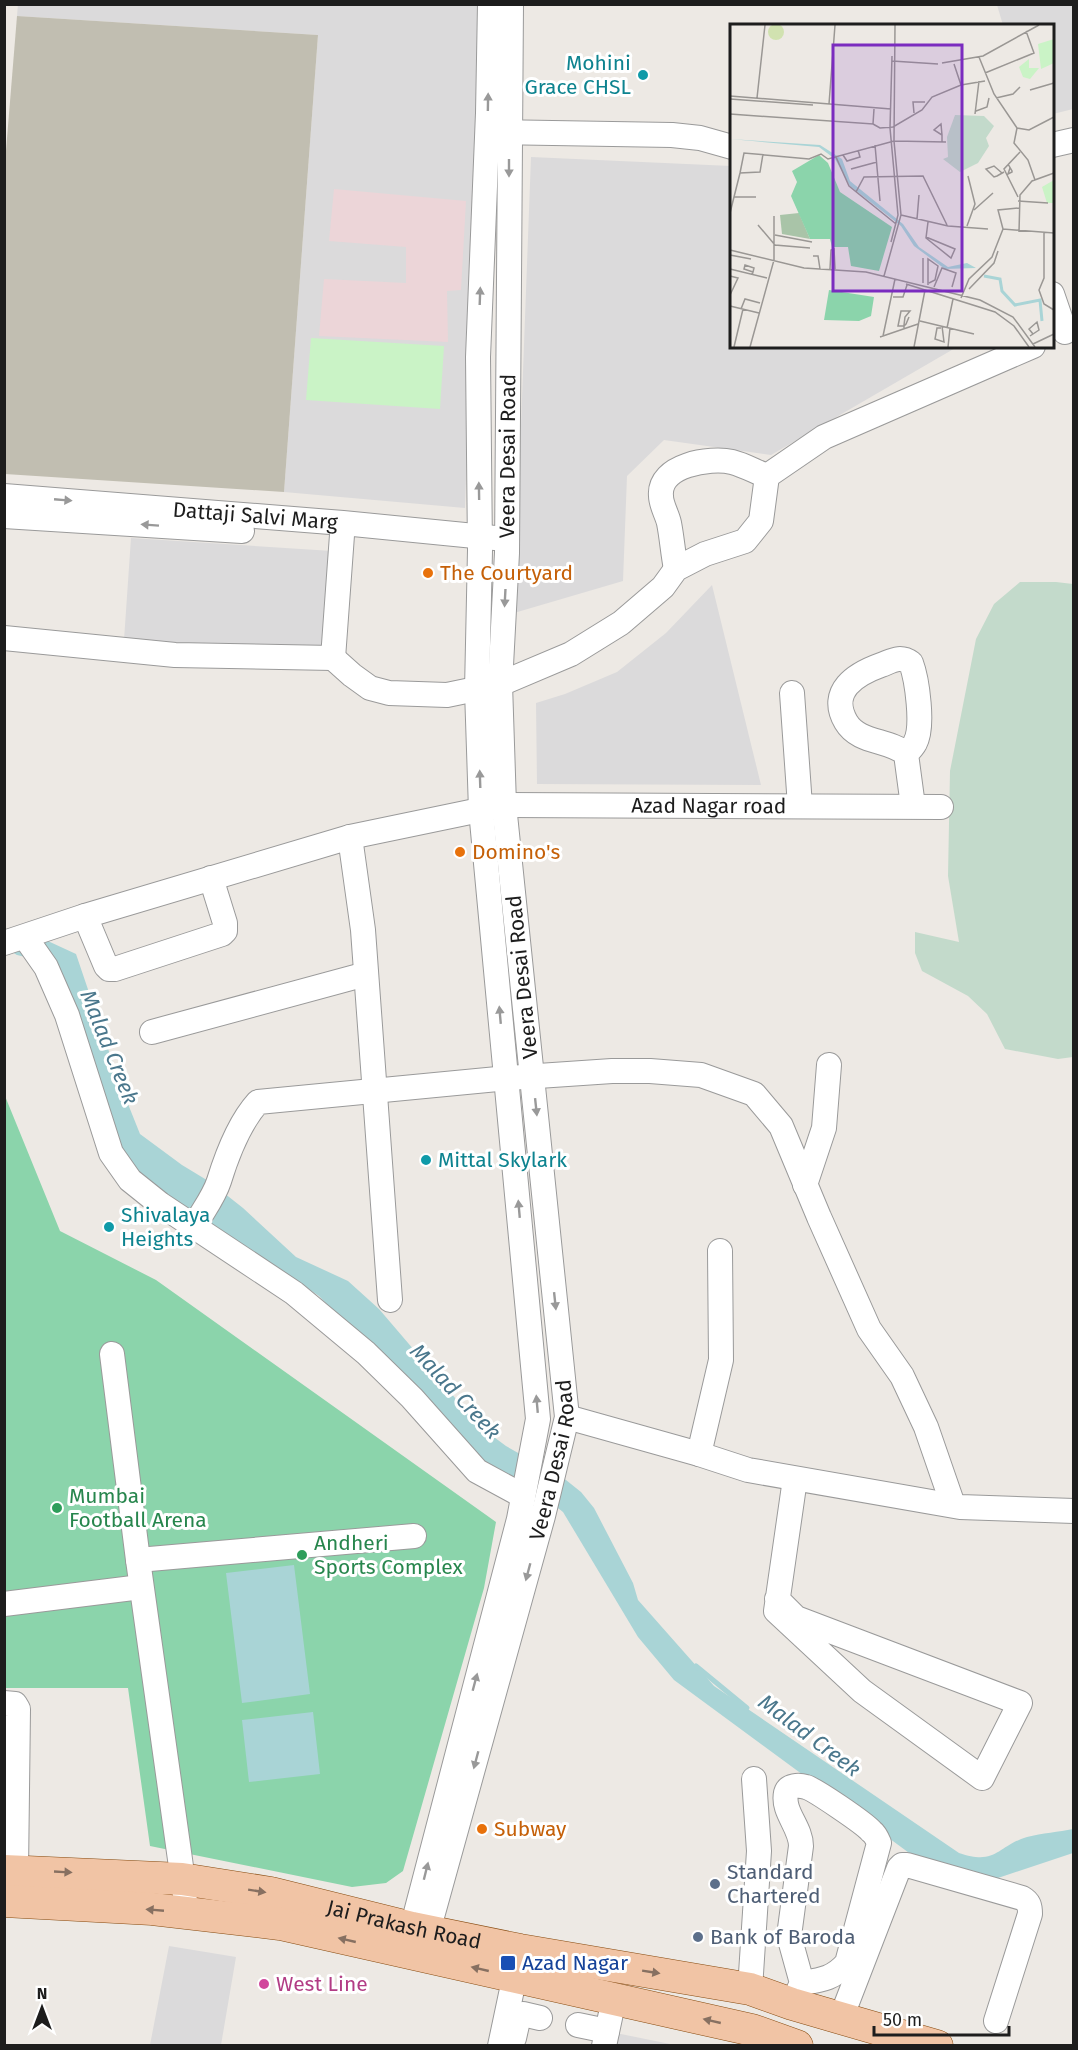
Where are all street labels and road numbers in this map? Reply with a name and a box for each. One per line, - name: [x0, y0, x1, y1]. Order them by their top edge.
- street label: Veera Desai Road: [494, 374, 521, 538]
- street label: Dattaji Salvi Marg: [172, 496, 339, 536]
- street label: Azad Nagar road: [631, 793, 786, 819]
- street label: Veera Desai Road: [500, 894, 544, 1060]
- street label: Veera Desai Road: [524, 1378, 580, 1543]
- street label: Jai Prakash Road: [324, 1894, 484, 1955]

